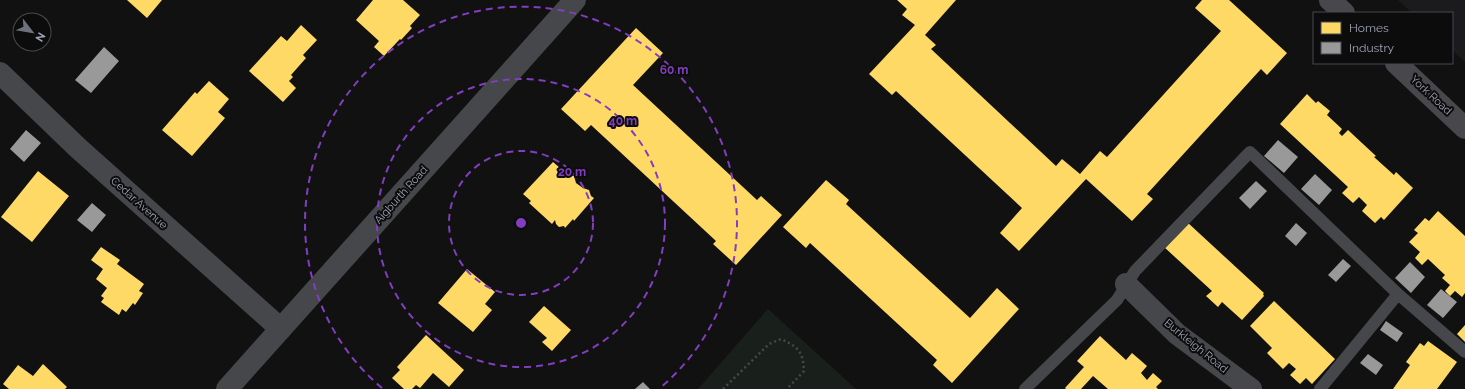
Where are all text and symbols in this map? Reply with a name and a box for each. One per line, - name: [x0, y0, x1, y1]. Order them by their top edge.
- north arrow: [12, 12, 52, 52]
- legend: [1313, 12, 1453, 64]
- text: Homes: [1349, 21, 1389, 35]
- text: N: [32, 30, 48, 44]
- text: Industry: [1349, 41, 1395, 55]
- text: 60 m: [660, 63, 688, 77]
- street label: York Road: [1408, 73, 1454, 117]
- text: 40 m: [609, 114, 637, 128]
- street label: Aigburth Road: [372, 163, 430, 227]
- text: 20 m: [558, 165, 586, 179]
- street label: Cedar Avenue: [108, 174, 170, 232]
- centre of rings: [514, 216, 528, 230]
- street label: Burkleigh Road: [1162, 316, 1230, 376]

